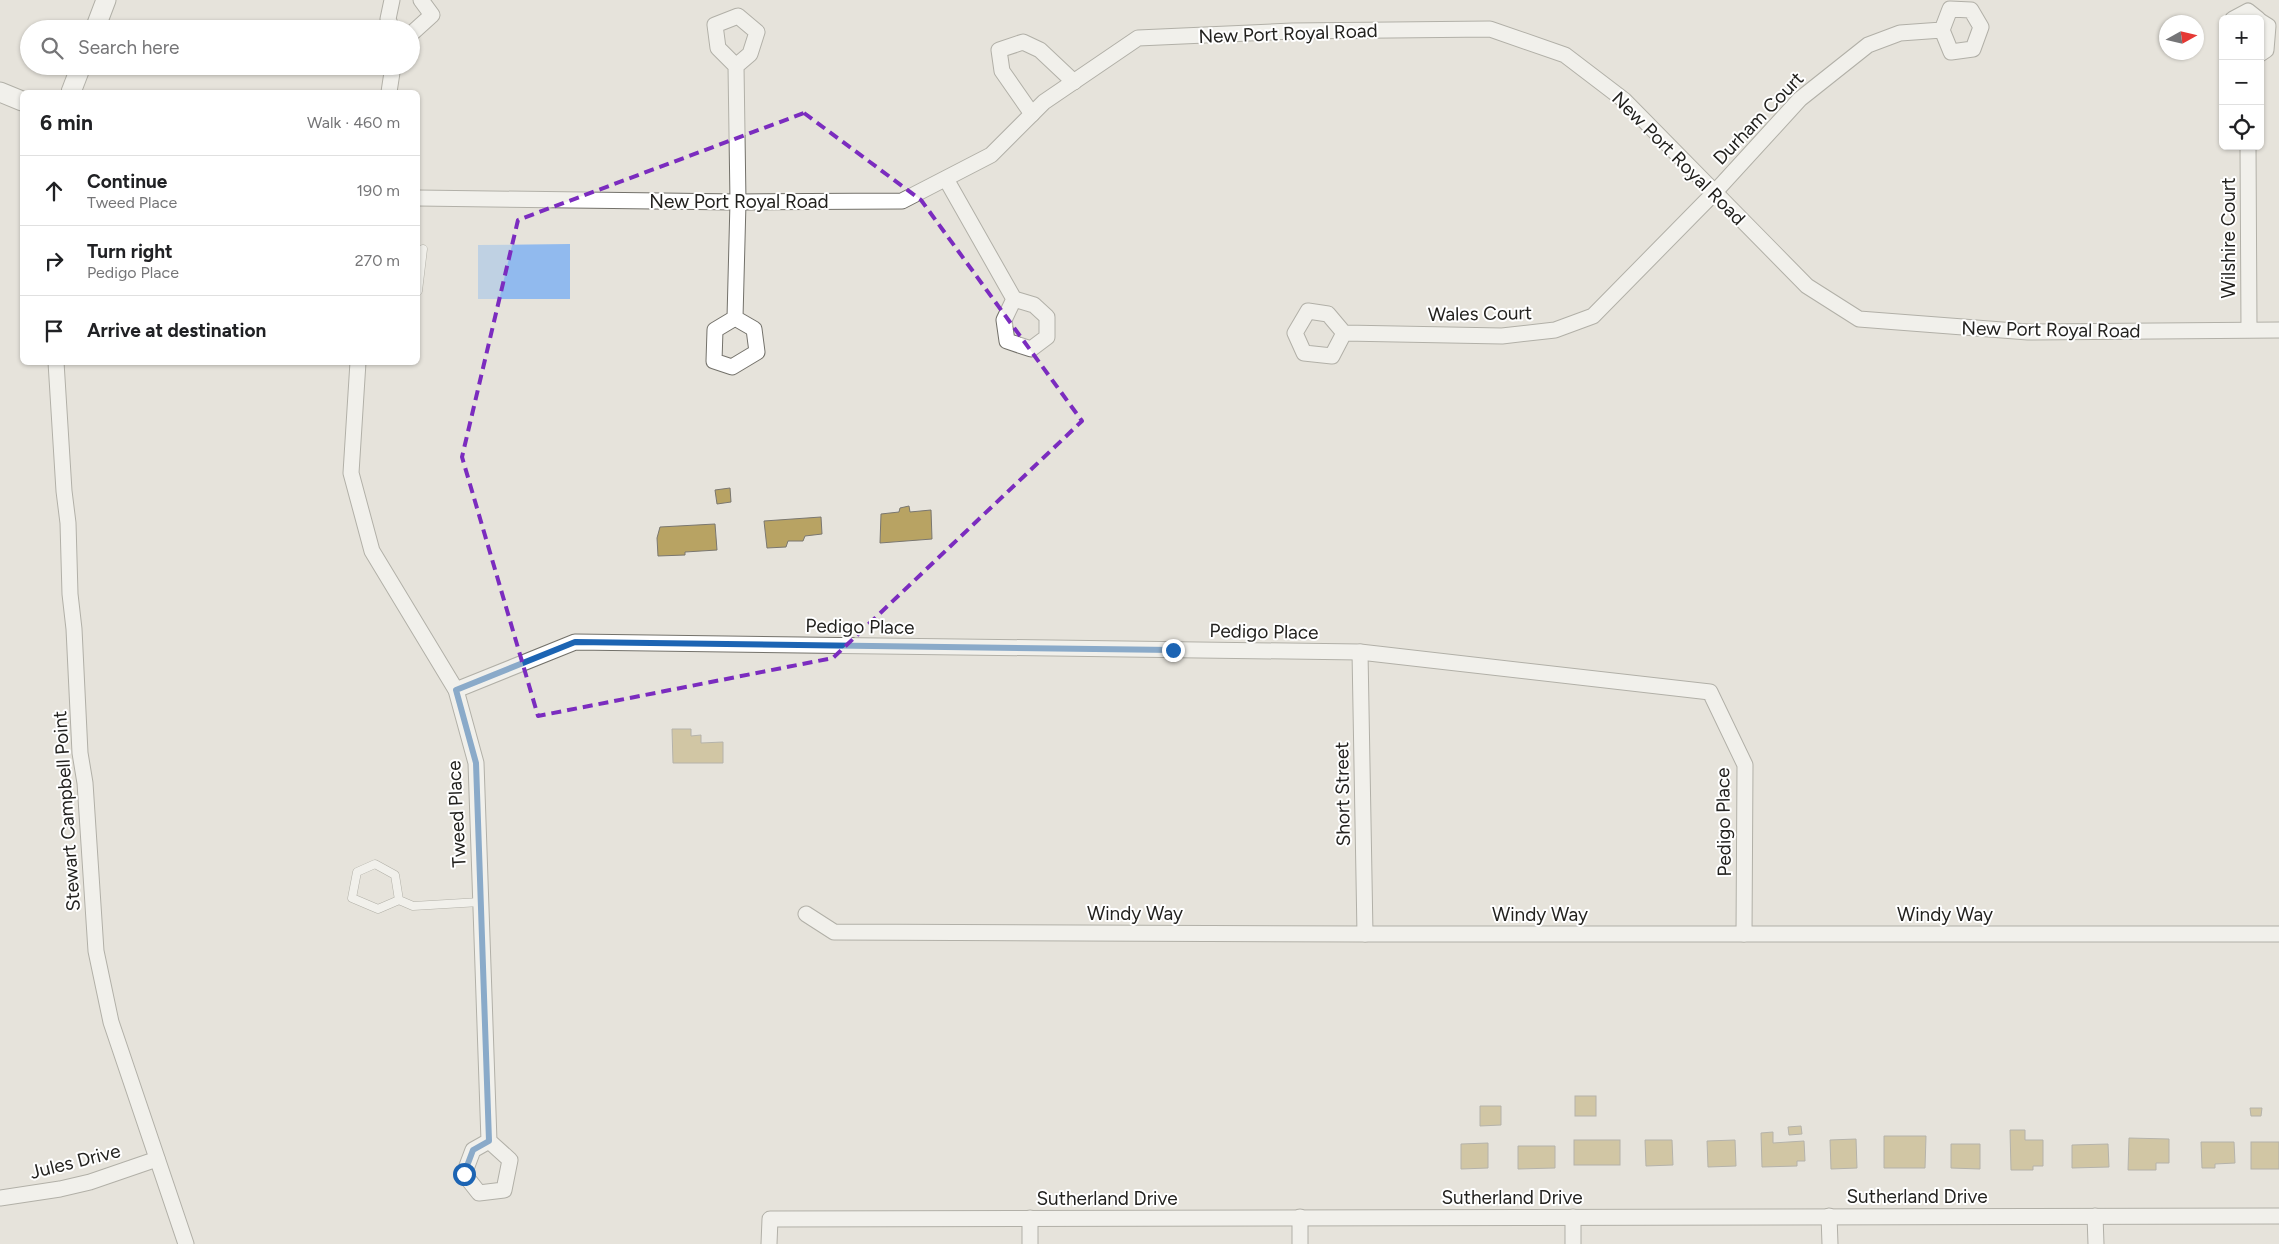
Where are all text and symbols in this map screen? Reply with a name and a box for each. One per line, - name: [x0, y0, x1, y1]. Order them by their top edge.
- north arrow: [2159, 15, 2204, 60]
- map controls: [2219, 15, 2264, 150]
- button: +: [2219, 15, 2264, 60]
- street label: New Port Royal Road: [1198, 19, 1378, 48]
- search box: [20, 20, 420, 75]
- icon: search: [38, 34, 66, 62]
- text: Search here: [78, 36, 180, 59]
- button: −: [2219, 60, 2264, 105]
- street label: Durham Court: [1708, 67, 1808, 170]
- street label: New Port Royal Road: [1607, 87, 1750, 230]
- button: locate: [2219, 105, 2264, 150]
- text: 6 min: [40, 110, 93, 135]
- text: Walk · 460 m: [307, 113, 400, 132]
- text: Continue: [87, 170, 167, 193]
- icon: ahead: [40, 177, 68, 205]
- street label: Wilshire Court: [2217, 177, 2240, 299]
- text: 190 m: [357, 181, 400, 200]
- street label: New Port Royal Road: [649, 190, 829, 213]
- text: Tweed Place: [87, 193, 177, 212]
- text: Turn right: [87, 240, 173, 263]
- icon: right: [40, 247, 68, 275]
- text: 270 m: [355, 251, 400, 270]
- text: Pedigo Place: [87, 263, 179, 282]
- street label: Wales Court: [1428, 301, 1532, 326]
- street label: New Port Royal Road: [1961, 316, 2141, 343]
- icon: arrive: [40, 317, 68, 345]
- text: Arrive at destination: [87, 319, 266, 342]
- street label: Pedigo Place: [805, 614, 915, 639]
- street label: Pedigo Place: [1209, 619, 1319, 644]
- route end: [1162, 639, 1185, 662]
- street label: Stewart Campbell Point: [48, 710, 85, 912]
- street label: Short Street: [1330, 741, 1355, 847]
- street label: Tweed Place: [442, 760, 471, 868]
- street label: Pedigo Place: [1711, 767, 1736, 877]
- street label: Windy Way: [1087, 902, 1183, 925]
- street label: Windy Way: [1492, 903, 1588, 926]
- street label: Windy Way: [1897, 903, 1993, 926]
- street label: Jules Drive: [27, 1139, 123, 1184]
- route start: [453, 1163, 476, 1186]
- street label: Sutherland Drive: [1846, 1185, 1988, 1208]
- street label: Sutherland Drive: [1441, 1186, 1583, 1209]
- street label: Sutherland Drive: [1036, 1187, 1178, 1210]

